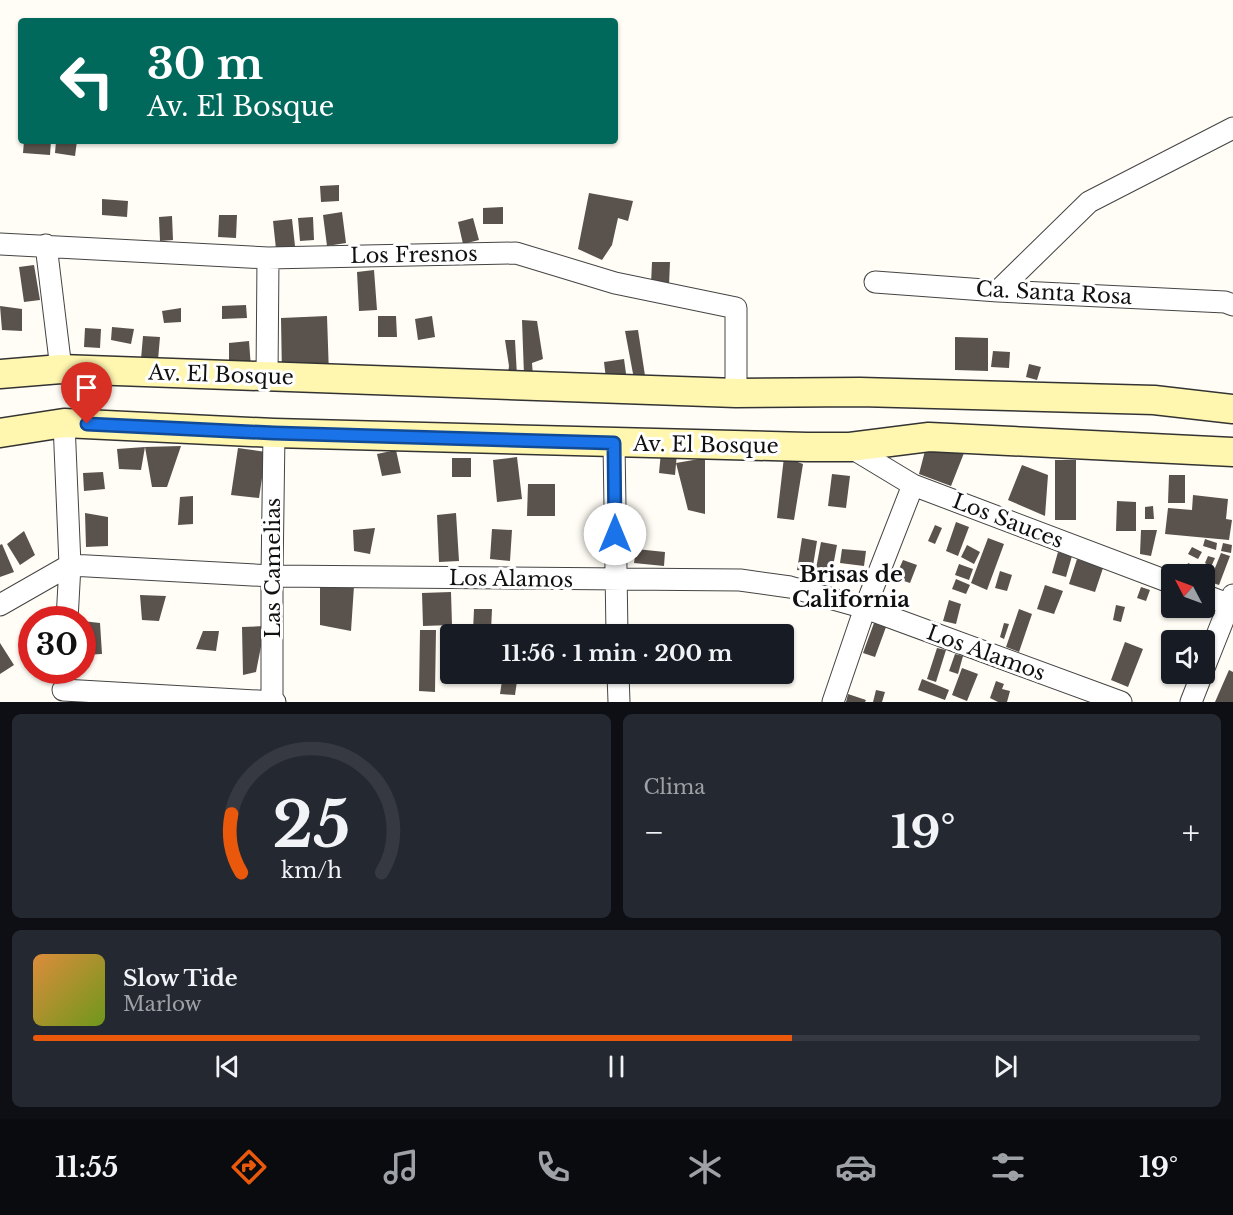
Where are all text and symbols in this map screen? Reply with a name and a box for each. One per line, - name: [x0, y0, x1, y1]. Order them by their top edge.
- text: 30 m: [147, 38, 263, 90]
- icon: left: [48, 42, 126, 120]
- text: Av. El Bosque: [147, 90, 334, 123]
- street label: Los Fresnos: [350, 241, 478, 269]
- street label: Ca. Santa Rosa: [975, 276, 1133, 310]
- street label: Av. El Bosque: [147, 359, 294, 391]
- pin: [61, 362, 112, 424]
- icon: arrive: [70, 371, 103, 404]
- street label: Av. El Bosque: [632, 431, 779, 459]
- street label: Los Sauces: [949, 488, 1067, 554]
- street label: Las Camelias: [260, 498, 286, 638]
- position arrow: [583, 502, 647, 566]
- district label: Brisas de California: [792, 561, 910, 613]
- north arrow: [1161, 564, 1215, 618]
- map controls: [1161, 564, 1215, 684]
- street label: Los Alamos: [449, 565, 573, 593]
- speed limit sign: 30: [18, 606, 96, 684]
- street label: Los Alamos: [923, 620, 1049, 686]
- button: sound: [1161, 630, 1215, 684]
- text: 11:56 · 1 min · 200 m: [502, 640, 732, 667]
- text: Clima: [644, 775, 705, 799]
- text: 25: [272, 786, 350, 864]
- text: 19°: [891, 804, 956, 860]
- text: −: [644, 812, 664, 853]
- text: +: [1182, 812, 1200, 853]
- text: km/h: [281, 857, 342, 884]
- text: Slow Tide: [123, 965, 238, 992]
- text: Marlow: [123, 992, 202, 1016]
- icon: previous: [211, 1050, 244, 1083]
- icon: pause: [600, 1050, 633, 1083]
- icon: next: [989, 1050, 1022, 1083]
- icon: directions: [228, 1146, 270, 1188]
- icon: music: [380, 1146, 422, 1188]
- icon: phone: [532, 1146, 574, 1188]
- icon: climate: [684, 1146, 726, 1188]
- icon: car: [835, 1146, 877, 1188]
- icon: filters: [987, 1146, 1029, 1188]
- text: 11:55: [55, 1151, 118, 1184]
- text: 19°: [1139, 1151, 1178, 1184]

